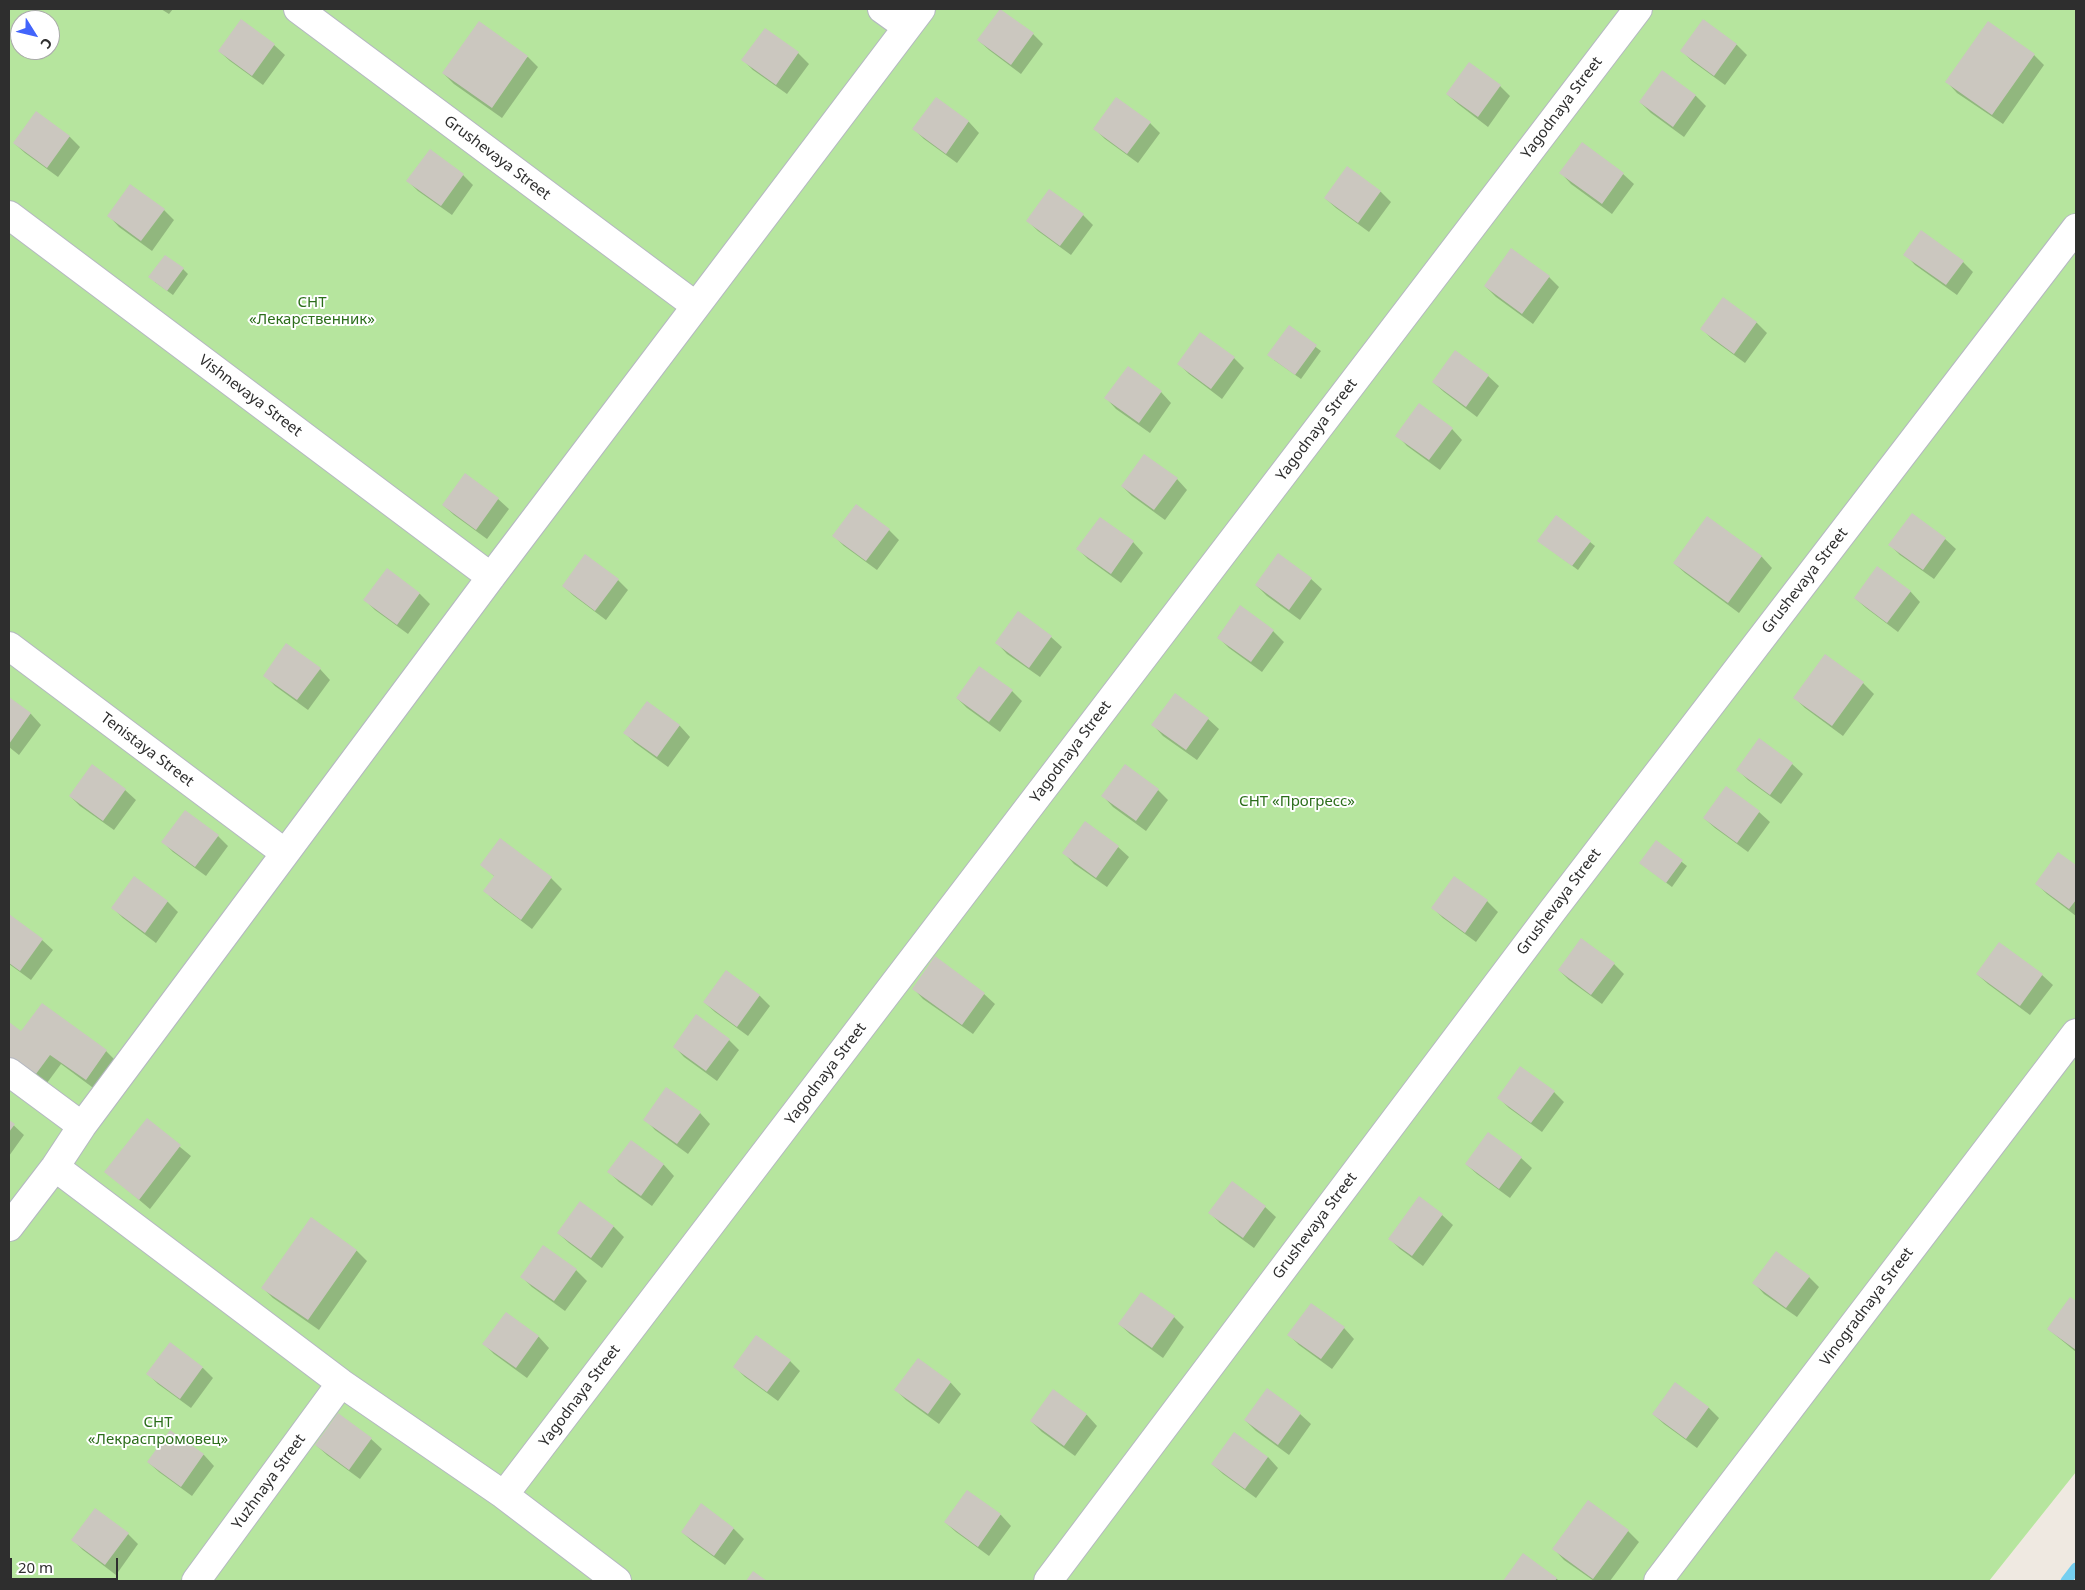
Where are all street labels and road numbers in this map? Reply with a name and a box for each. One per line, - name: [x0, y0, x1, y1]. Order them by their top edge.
- street label: Yagodnaya Street: [1518, 53, 1606, 163]
- street label: Grushevaya Street: [440, 112, 554, 204]
- street label: Vishnevaya Street: [195, 351, 305, 441]
- street label: Yagodnaya Street: [1273, 375, 1361, 485]
- street label: Grushevaya Street: [1758, 525, 1852, 637]
- street label: Yagodnaya Street: [1027, 697, 1115, 807]
- street label: Tenistaya Street: [97, 709, 197, 791]
- street label: Grushevaya Street: [1513, 845, 1605, 959]
- street label: Yagodnaya Street: [782, 1019, 870, 1129]
- street label: Grushevaya Street: [1269, 1169, 1361, 1283]
- street label: Vinogradnaya Street: [1817, 1244, 1917, 1370]
- street label: Yagodnaya Street: [536, 1341, 624, 1451]
- street label: Yuzhnaya Street: [228, 1431, 310, 1533]

